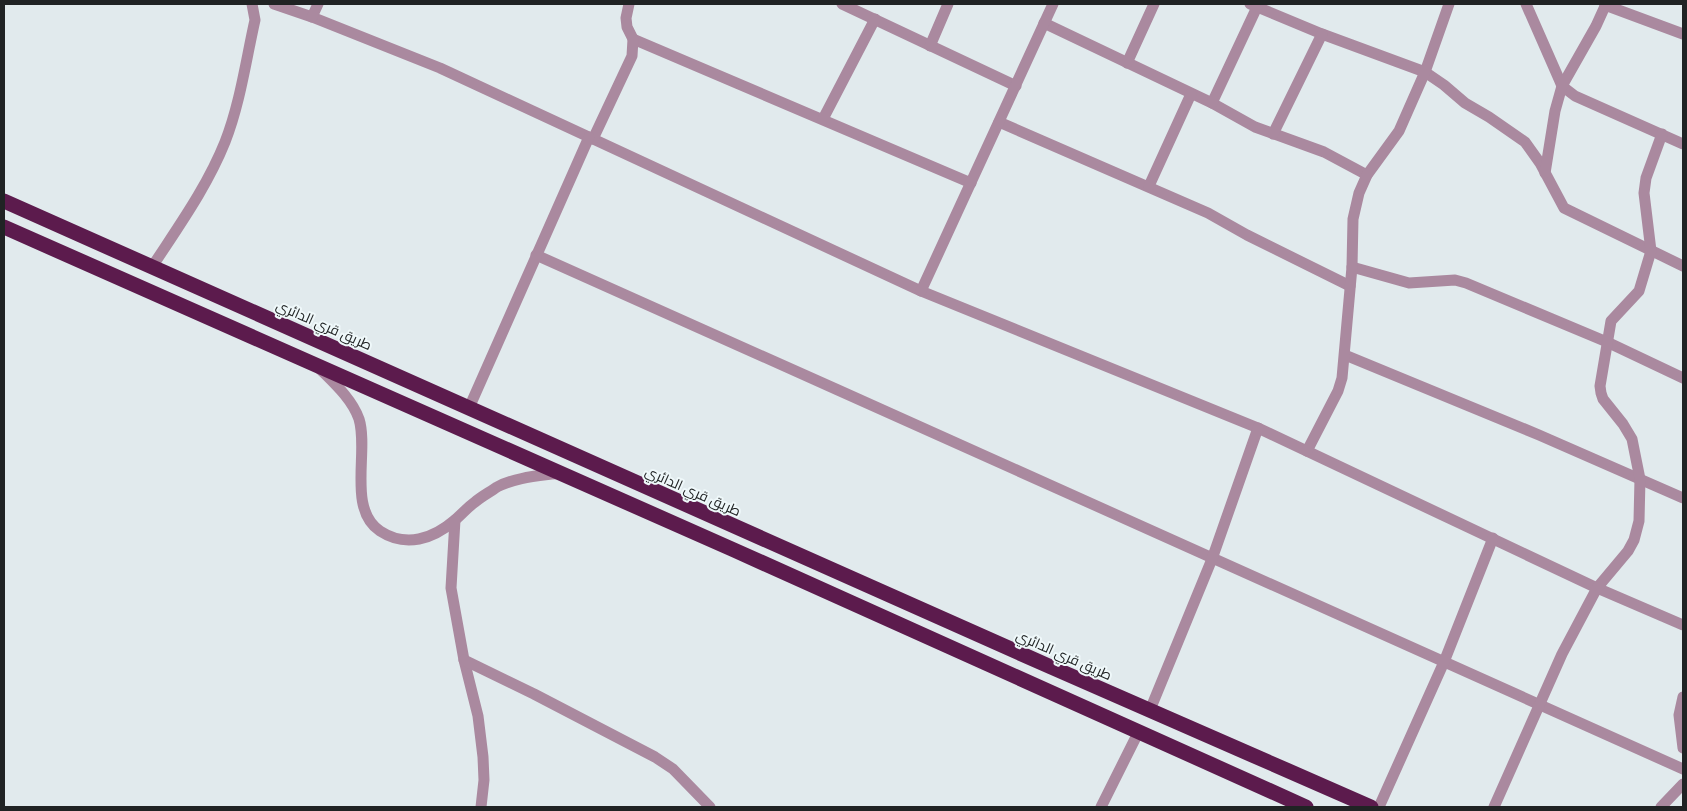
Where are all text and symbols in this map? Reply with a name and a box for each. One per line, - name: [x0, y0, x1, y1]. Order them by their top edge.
- street label: طريق قري الدائري: [272, 297, 374, 357]
- street label: طريق قري الدائري: [641, 463, 743, 523]
- street label: طريق قري الدائري: [1012, 627, 1114, 687]

